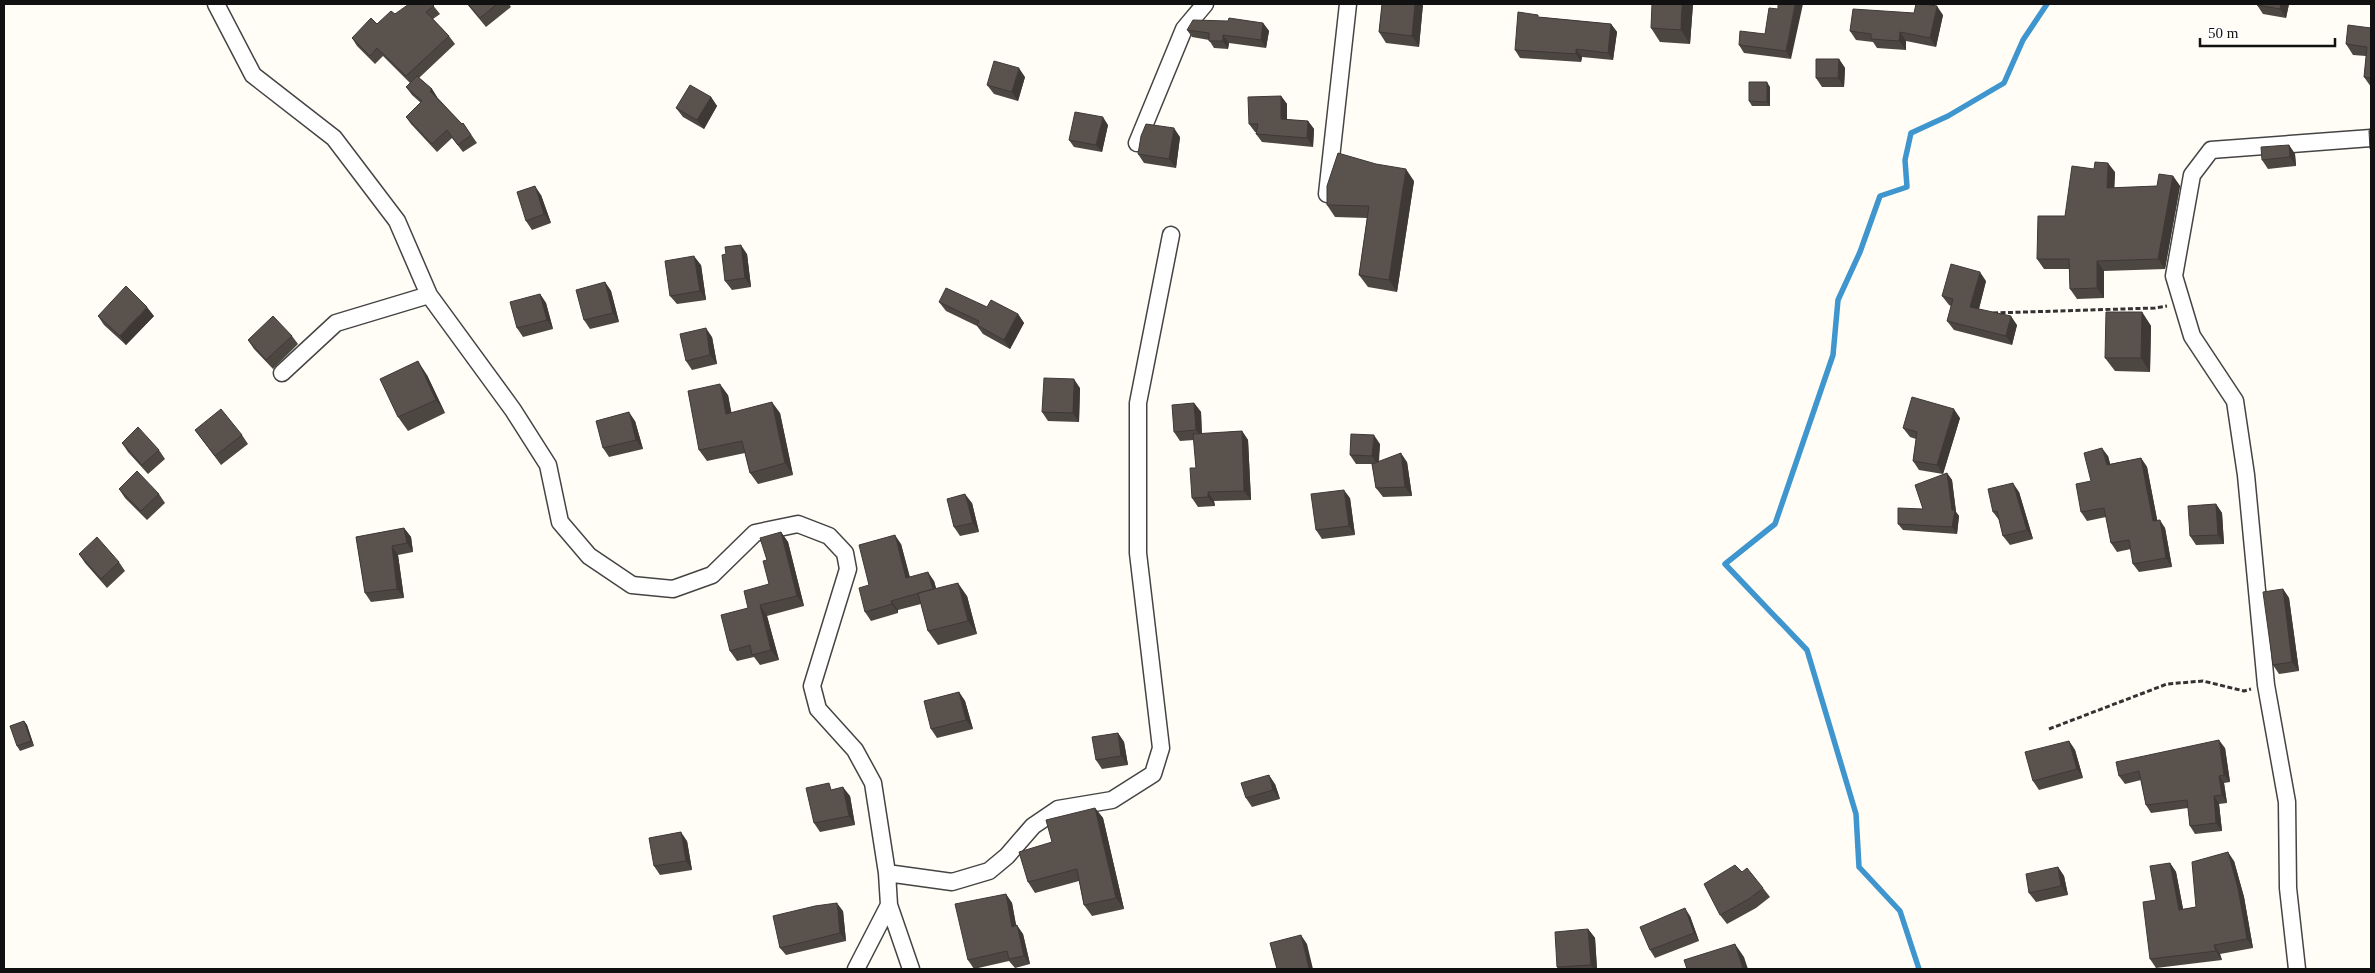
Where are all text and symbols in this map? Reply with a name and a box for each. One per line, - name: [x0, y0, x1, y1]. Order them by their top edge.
- scale bar: [2200, 15, 2335, 47]
- text: 50 m: [2208, 25, 2239, 41]

